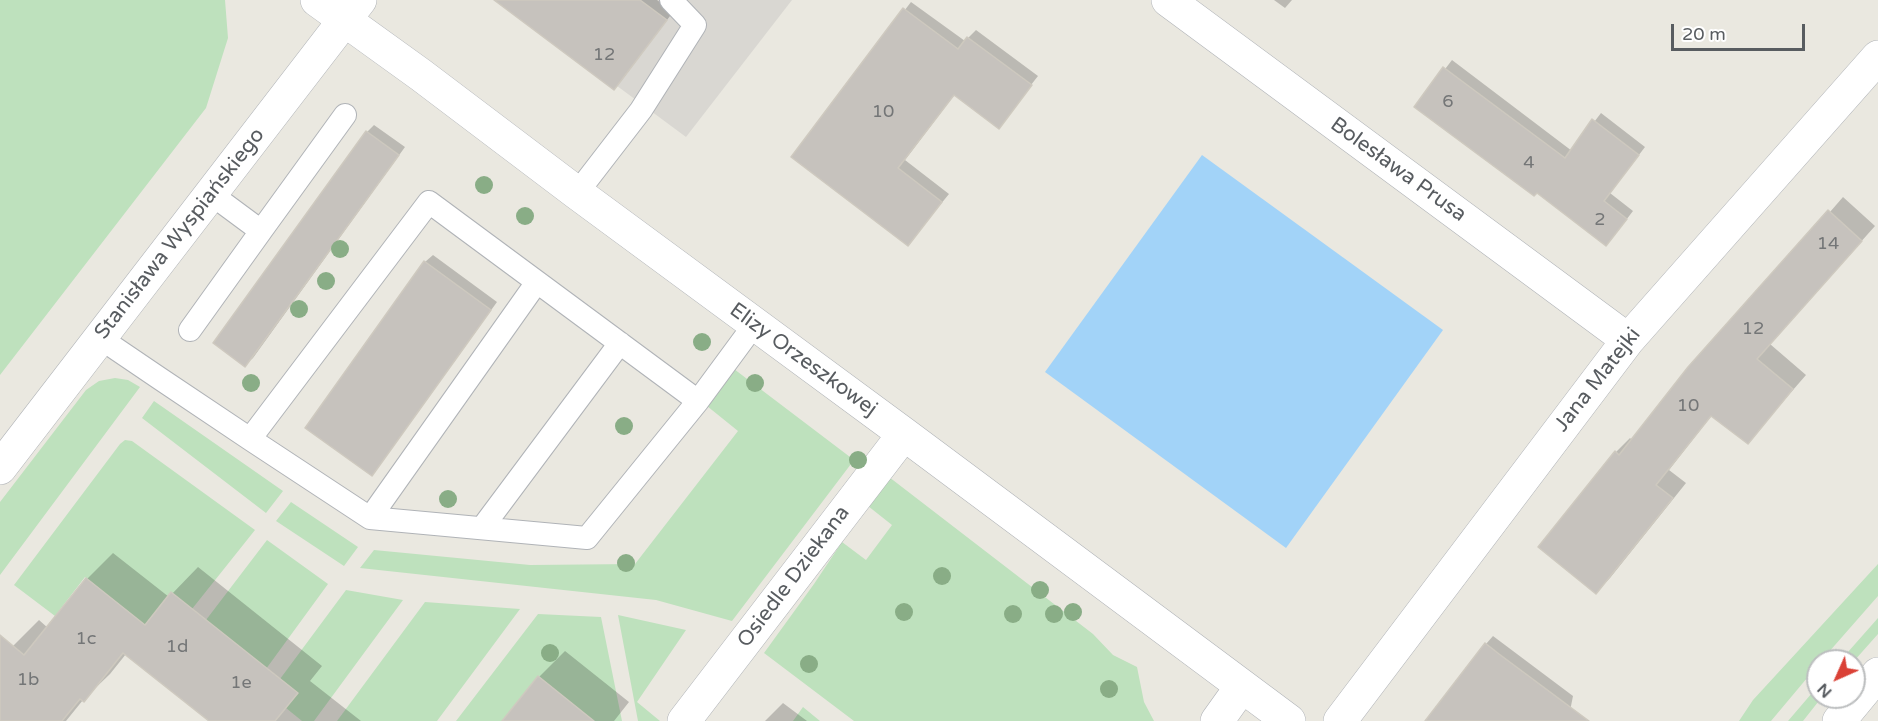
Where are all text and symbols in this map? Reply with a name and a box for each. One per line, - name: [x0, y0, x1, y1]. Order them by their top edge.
- scale bar: [1674, 12, 1808, 50]
- text: 20 m: [1682, 23, 1726, 45]
- house number: 12: [593, 44, 615, 66]
- house number: 6: [1442, 91, 1454, 113]
- house number: 10: [872, 101, 894, 123]
- street label: Bolesława Prusa: [1325, 112, 1471, 228]
- street label: Stanisława Wyspiańskiego: [90, 123, 270, 345]
- house number: 4: [1523, 152, 1535, 174]
- house number: 2: [1594, 209, 1606, 231]
- house number: 14: [1817, 233, 1839, 255]
- street label: Elizy Orzeszkowej: [724, 298, 882, 422]
- house number: 12: [1742, 318, 1764, 340]
- street label: Jana Matejki: [1550, 323, 1646, 437]
- house number: 10: [1677, 395, 1699, 417]
- street label: Osiedle Dziekana: [733, 501, 855, 653]
- house number: 1c: [76, 628, 96, 650]
- house number: 1d: [166, 636, 188, 658]
- north arrow: [1806, 649, 1866, 709]
- house number: 1b: [17, 669, 39, 691]
- house number: 1e: [230, 672, 252, 694]
- text: N: [1813, 679, 1836, 702]

